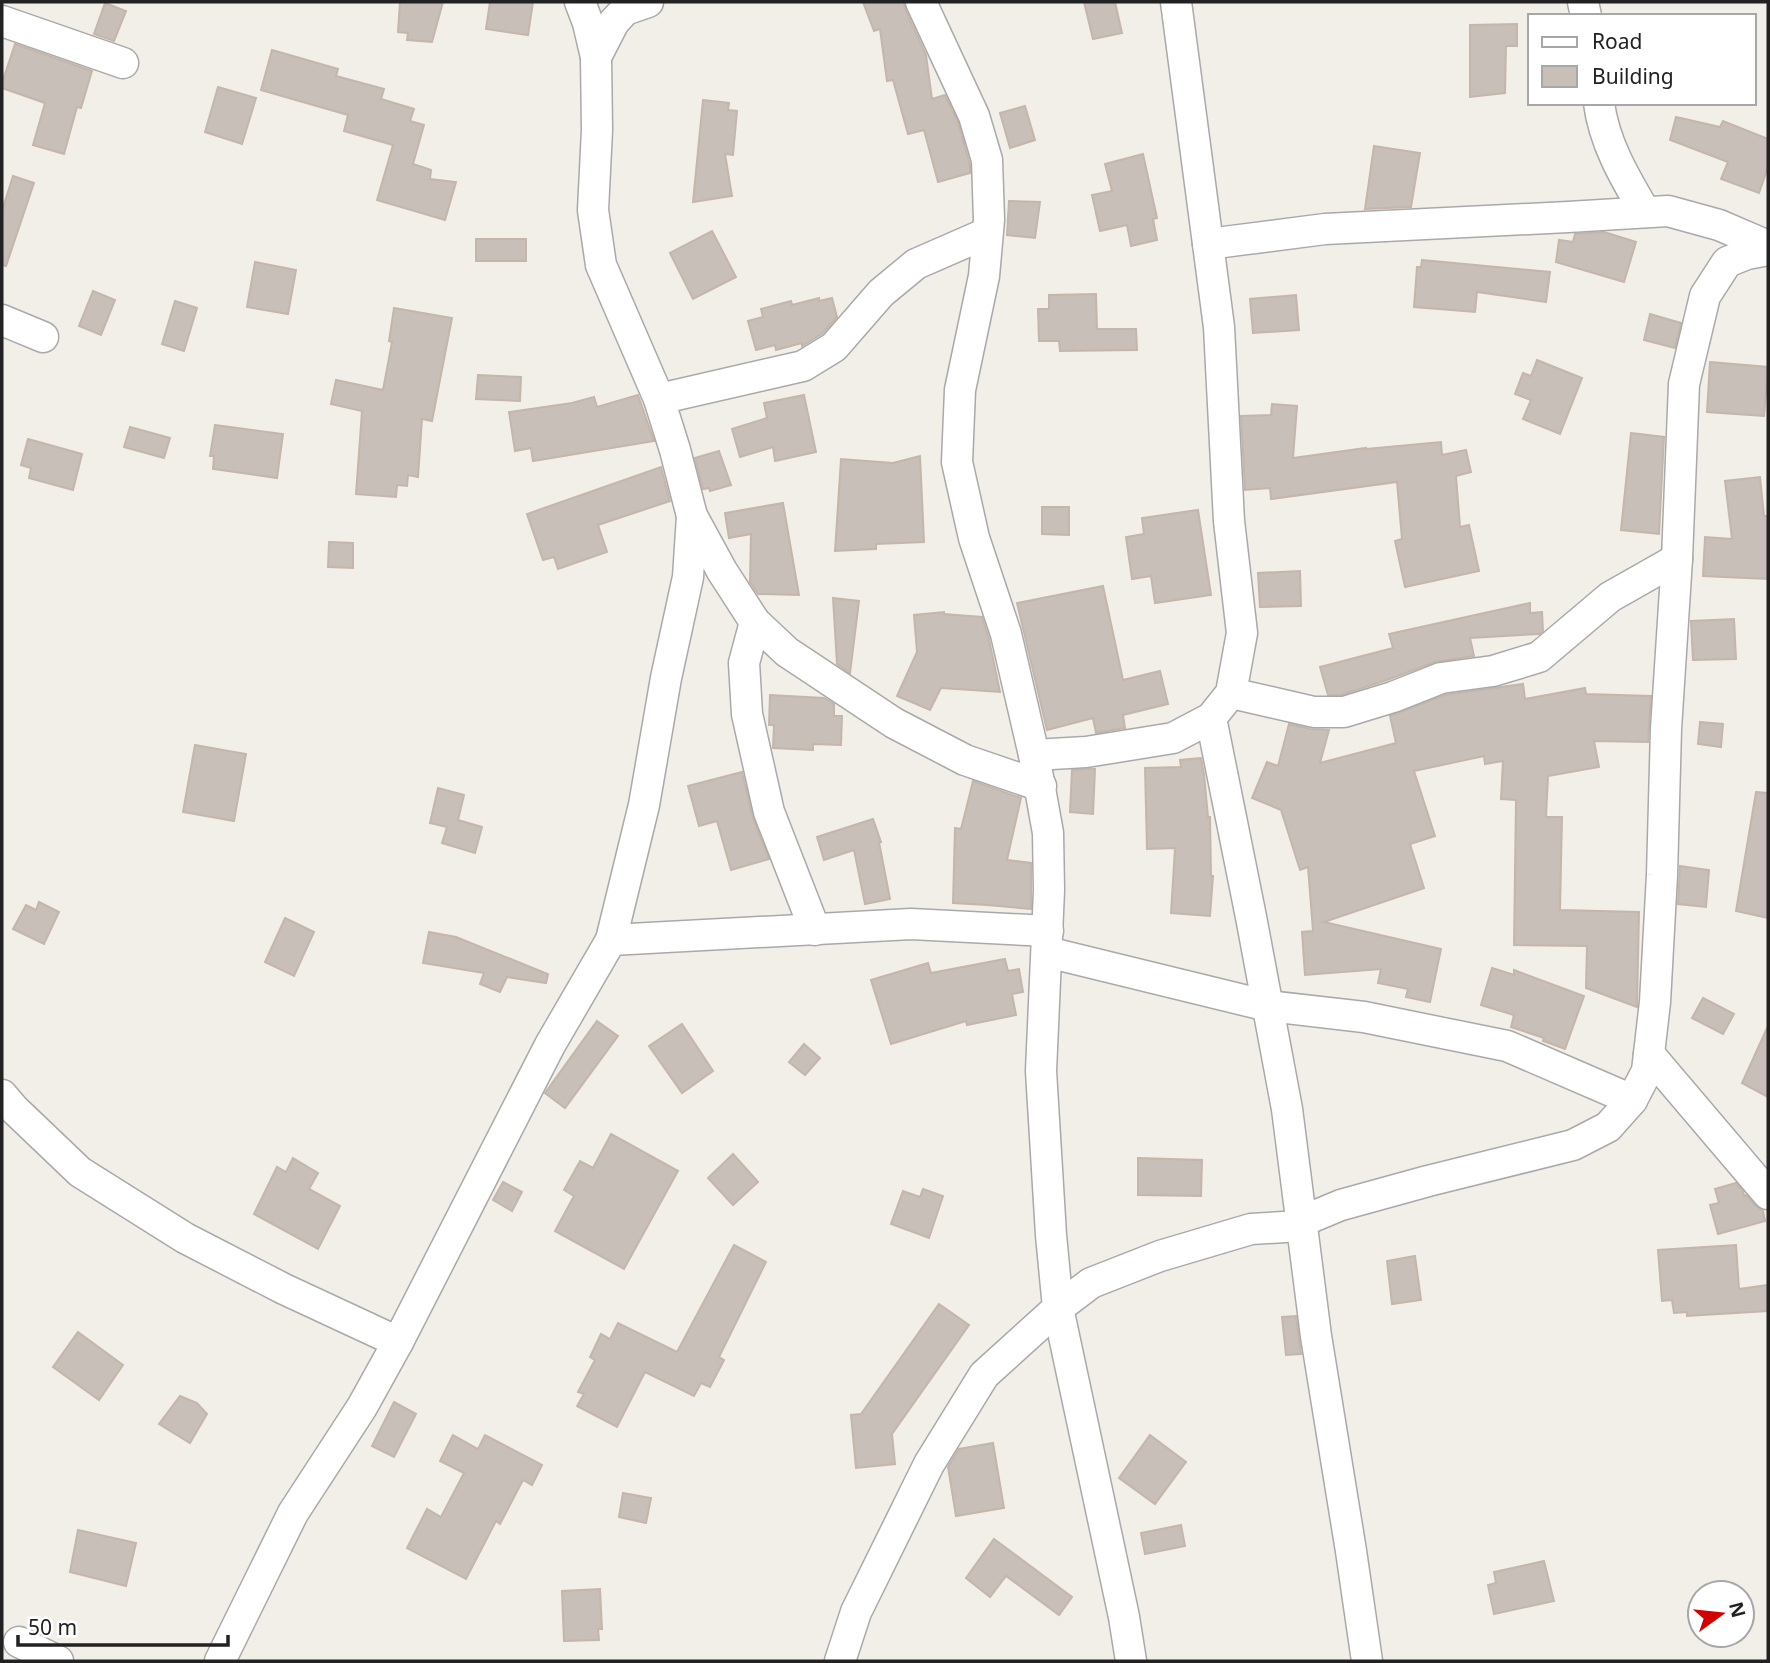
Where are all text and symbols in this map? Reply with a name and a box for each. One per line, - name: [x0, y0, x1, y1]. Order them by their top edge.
- legend: [1528, 14, 1756, 105]
- text: Road: [1592, 27, 1642, 55]
- text: Building: [1592, 62, 1674, 90]
- north arrow: [1686, 1579, 1756, 1649]
- text: N: [1723, 1599, 1752, 1620]
- scale bar: [18, 1604, 228, 1648]
- text: 50 m: [28, 1613, 77, 1641]

